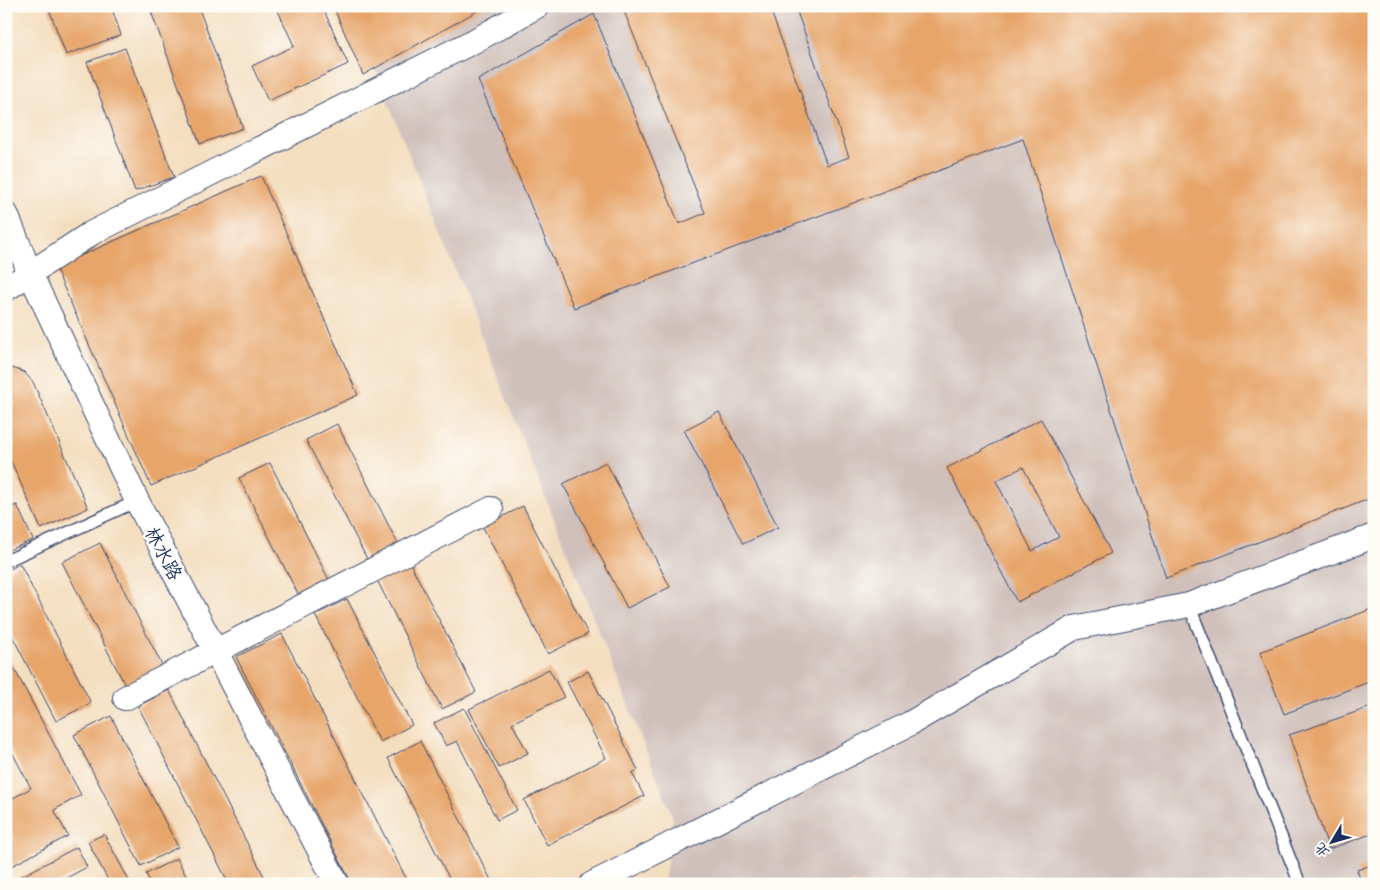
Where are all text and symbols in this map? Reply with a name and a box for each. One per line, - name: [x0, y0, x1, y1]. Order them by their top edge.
- street label: 林水路: [137, 522, 188, 585]
- north arrow: [1308, 818, 1358, 868]
- text: 北: [1310, 838, 1335, 861]

